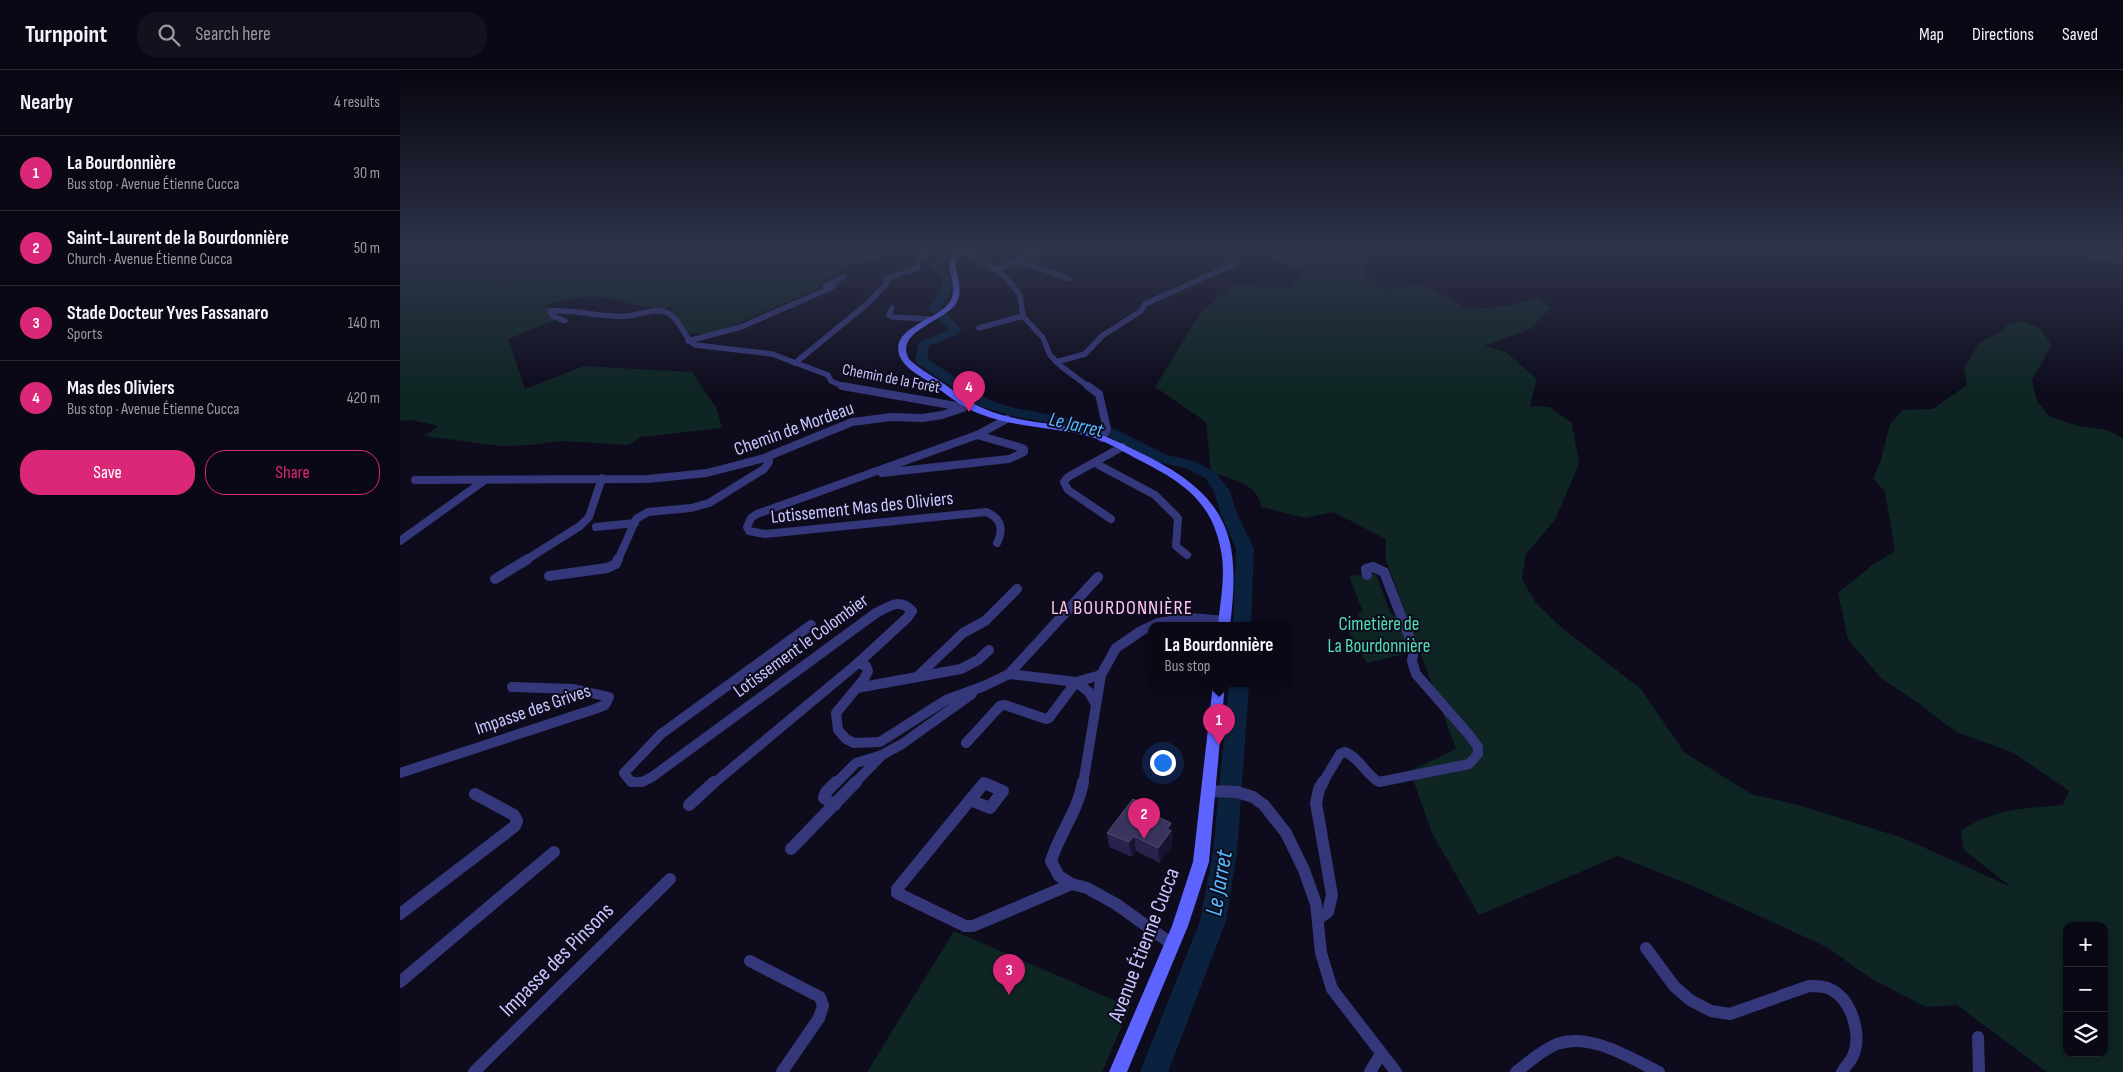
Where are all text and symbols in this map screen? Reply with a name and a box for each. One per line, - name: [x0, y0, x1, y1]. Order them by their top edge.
- search box: [137, 12, 487, 57]
- text: Turnpoint: [25, 20, 107, 49]
- icon: search: [155, 21, 183, 49]
- text: Search here: [195, 23, 271, 46]
- text: Map: [1919, 24, 1944, 45]
- text: Directions: [1972, 24, 2034, 45]
- text: Saved: [2062, 24, 2098, 45]
- text: Nearby: [20, 90, 73, 115]
- text: 4 results: [334, 93, 380, 112]
- text: La Bourdonnière: [67, 152, 176, 175]
- text: 1: [33, 164, 39, 183]
- text: 30 m: [353, 164, 380, 183]
- text: Bus stop · Avenue Étienne Cucca: [67, 175, 239, 194]
- text: Saint-Laurent de la Bourdonnière: [67, 227, 289, 250]
- text: 2: [32, 239, 40, 258]
- text: 50 m: [354, 239, 380, 258]
- text: Church · Avenue Étienne Cucca: [67, 250, 233, 269]
- text: Stade Docteur Yves Fassanaro: [67, 302, 269, 325]
- text: 3: [32, 314, 40, 333]
- text: 140 m: [348, 314, 380, 333]
- text: Sports: [67, 325, 102, 344]
- street label: Chemin de la Forêt: [841, 360, 942, 398]
- pin: 4: [953, 371, 985, 412]
- text: Mas des Oliviers: [67, 377, 174, 400]
- text: 4: [32, 389, 40, 408]
- text: 420 m: [347, 389, 380, 408]
- street label: Chemin de Mordeau: [731, 397, 857, 461]
- text: Bus stop · Avenue Étienne Cucca: [67, 400, 239, 419]
- water label: Le Jarret: [1047, 407, 1106, 443]
- button: Save: [20, 450, 195, 495]
- button: Share: [205, 450, 380, 495]
- street label: Lotissement Mas des Oliviers: [770, 487, 954, 529]
- street label: Lotissement le Colombier: [729, 589, 873, 703]
- district label: LA BOURDONNIÈRE: [1051, 596, 1193, 620]
- park label: Cimetière de La Bourdonnière: [1328, 613, 1430, 658]
- popup: [1148, 622, 1290, 687]
- text: La Bourdonnière: [1165, 634, 1273, 657]
- text: Bus stop: [1165, 657, 1210, 676]
- street label: Impasse des Grives: [472, 679, 594, 741]
- pin: 1: [1203, 704, 1235, 745]
- your location: [1150, 750, 1176, 776]
- pin: 2: [1128, 798, 1160, 839]
- water label: Le Jarret: [1199, 847, 1239, 918]
- street label: Avenue Étienne Cucca: [1102, 864, 1186, 1027]
- street label: Impasse des Pinsons: [494, 897, 620, 1023]
- map controls: [2063, 922, 2108, 1057]
- button: +: [2063, 922, 2108, 967]
- pin: 3: [993, 954, 1025, 995]
- button: −: [2063, 967, 2108, 1012]
- button: layers: [2063, 1012, 2108, 1057]

